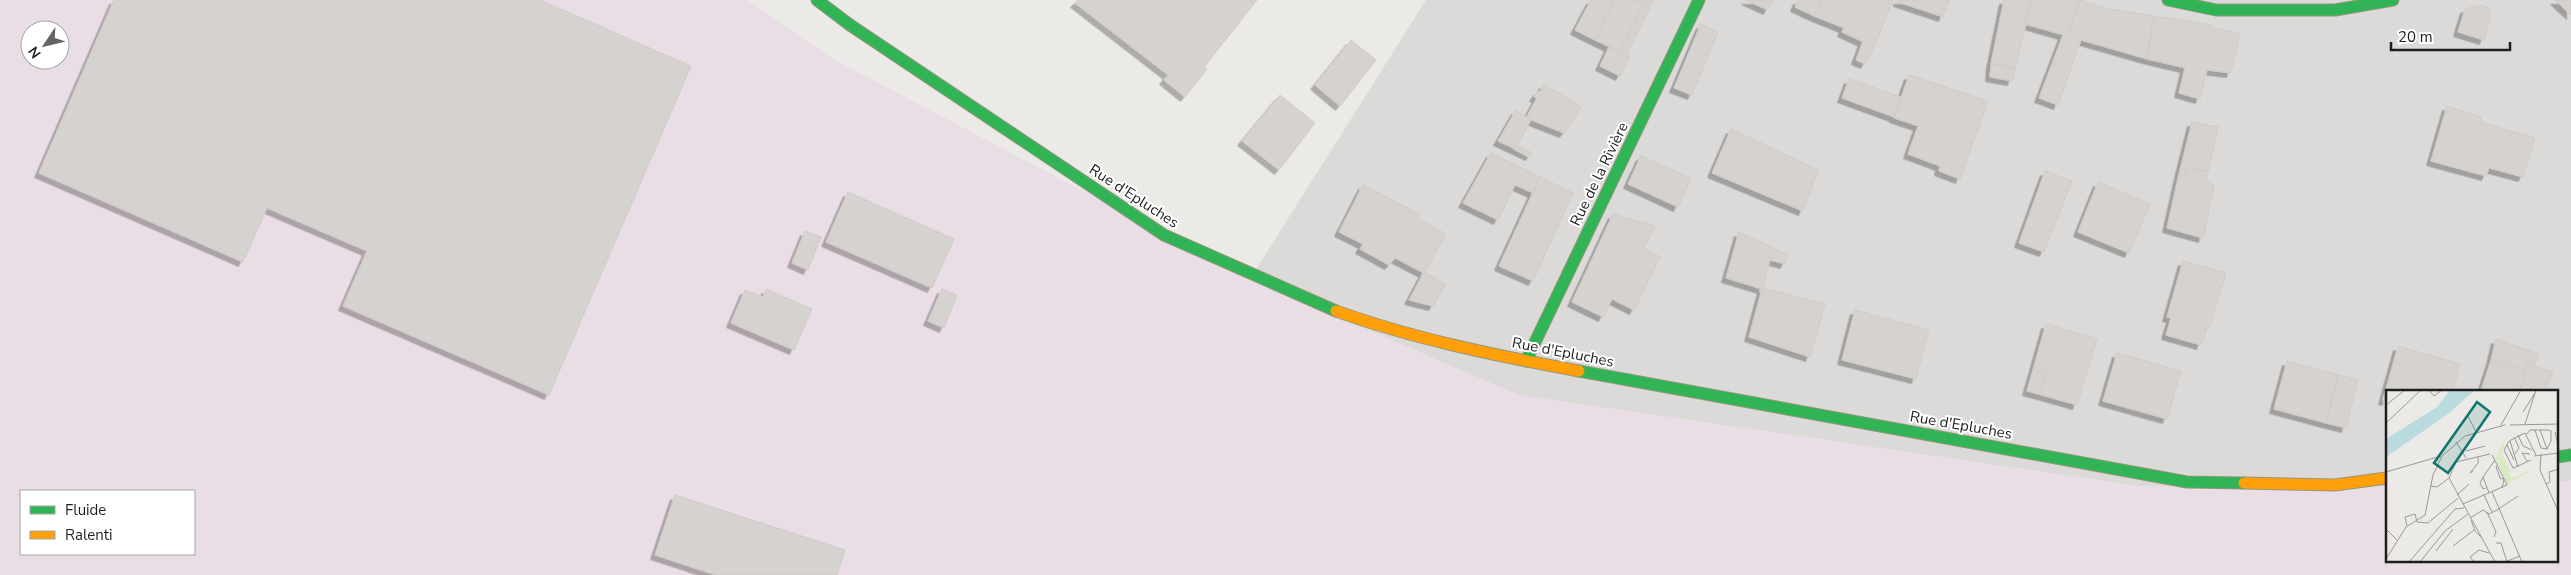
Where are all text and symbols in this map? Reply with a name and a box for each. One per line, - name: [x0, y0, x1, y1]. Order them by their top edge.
- north arrow: [20, 20, 70, 70]
- scale bar: [2391, 20, 2510, 52]
- text: 20 m: [2398, 27, 2433, 47]
- text: N: [24, 42, 46, 62]
- street label: Rue de la Rivière: [1565, 119, 1633, 229]
- street label: Rue d'Epluches: [1085, 159, 1183, 233]
- street label: Rue d'Epluches: [1510, 332, 1616, 372]
- inset map: [2386, 390, 2558, 562]
- street label: Rue d'Epluches: [1908, 406, 2014, 444]
- legend: [20, 490, 195, 555]
- text: Fluide: [65, 500, 106, 520]
- text: Ralenti: [65, 525, 113, 545]

